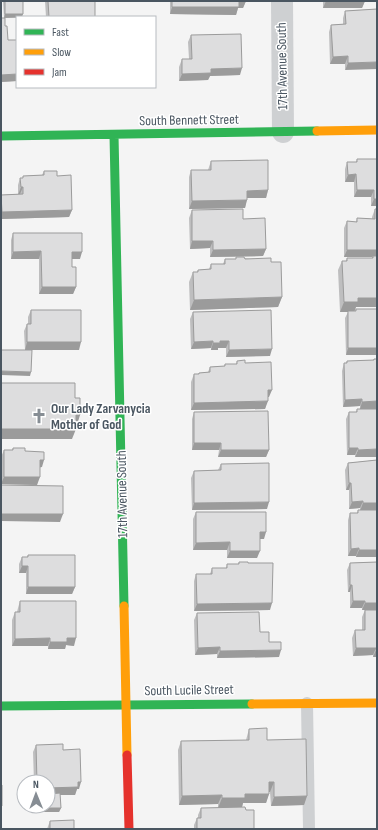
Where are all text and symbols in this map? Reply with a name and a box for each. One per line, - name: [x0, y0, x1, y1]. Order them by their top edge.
- legend: [16, 16, 156, 88]
- street label: 17th Avenue South: [273, 22, 291, 110]
- text: Fast: [52, 25, 69, 40]
- text: Slow: [52, 45, 71, 60]
- text: Jam: [51, 65, 67, 80]
- street label: South Bennett Street: [139, 111, 239, 129]
- place label: Our Lady Zarvanycia Mother of God: [51, 400, 151, 433]
- church icon: Our Lady Zarvanycia Mother of God: [30, 407, 48, 425]
- street label: 17th Avenue South: [113, 450, 131, 538]
- street label: South Lucile Street: [144, 681, 234, 699]
- north arrow: [16, 774, 56, 814]
- text: N: [33, 778, 39, 791]

